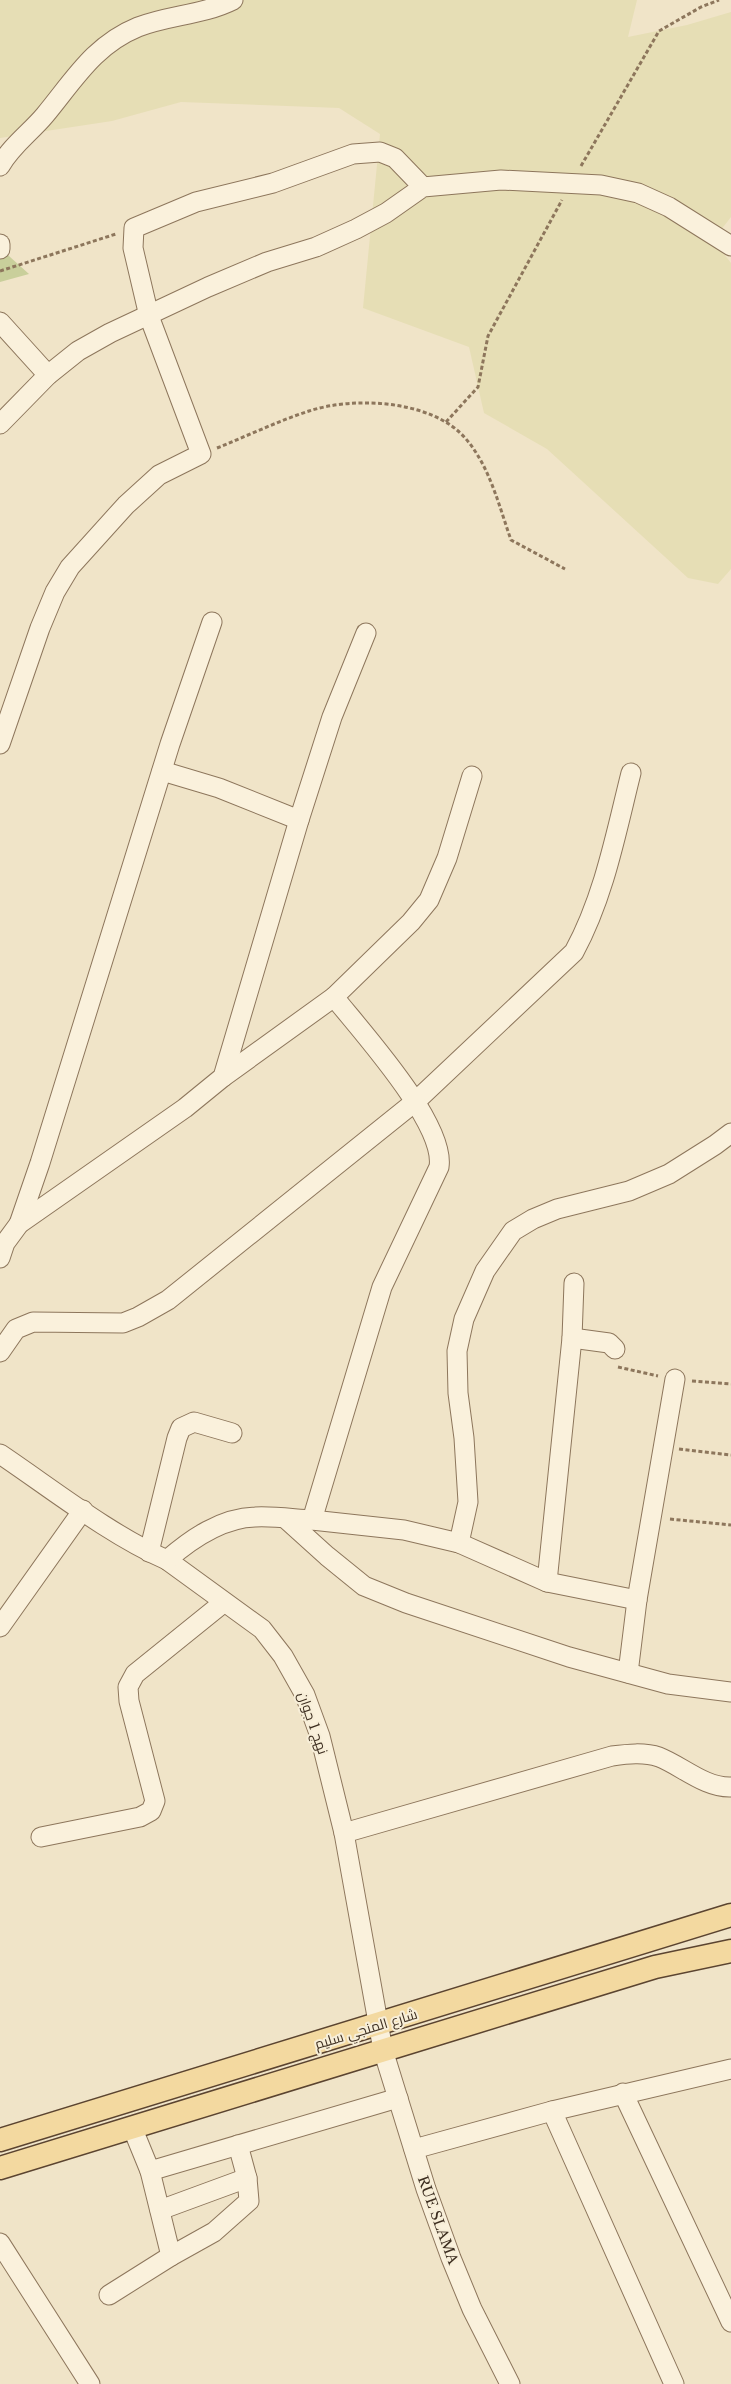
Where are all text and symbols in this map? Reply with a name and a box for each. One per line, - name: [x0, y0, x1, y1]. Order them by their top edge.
- street label: نهج 1 جوان: [294, 1689, 332, 1757]
- street label: شارع المنجي سليم: [313, 2005, 420, 2056]
- street label: RUE SLAMA: [414, 2173, 462, 2267]

